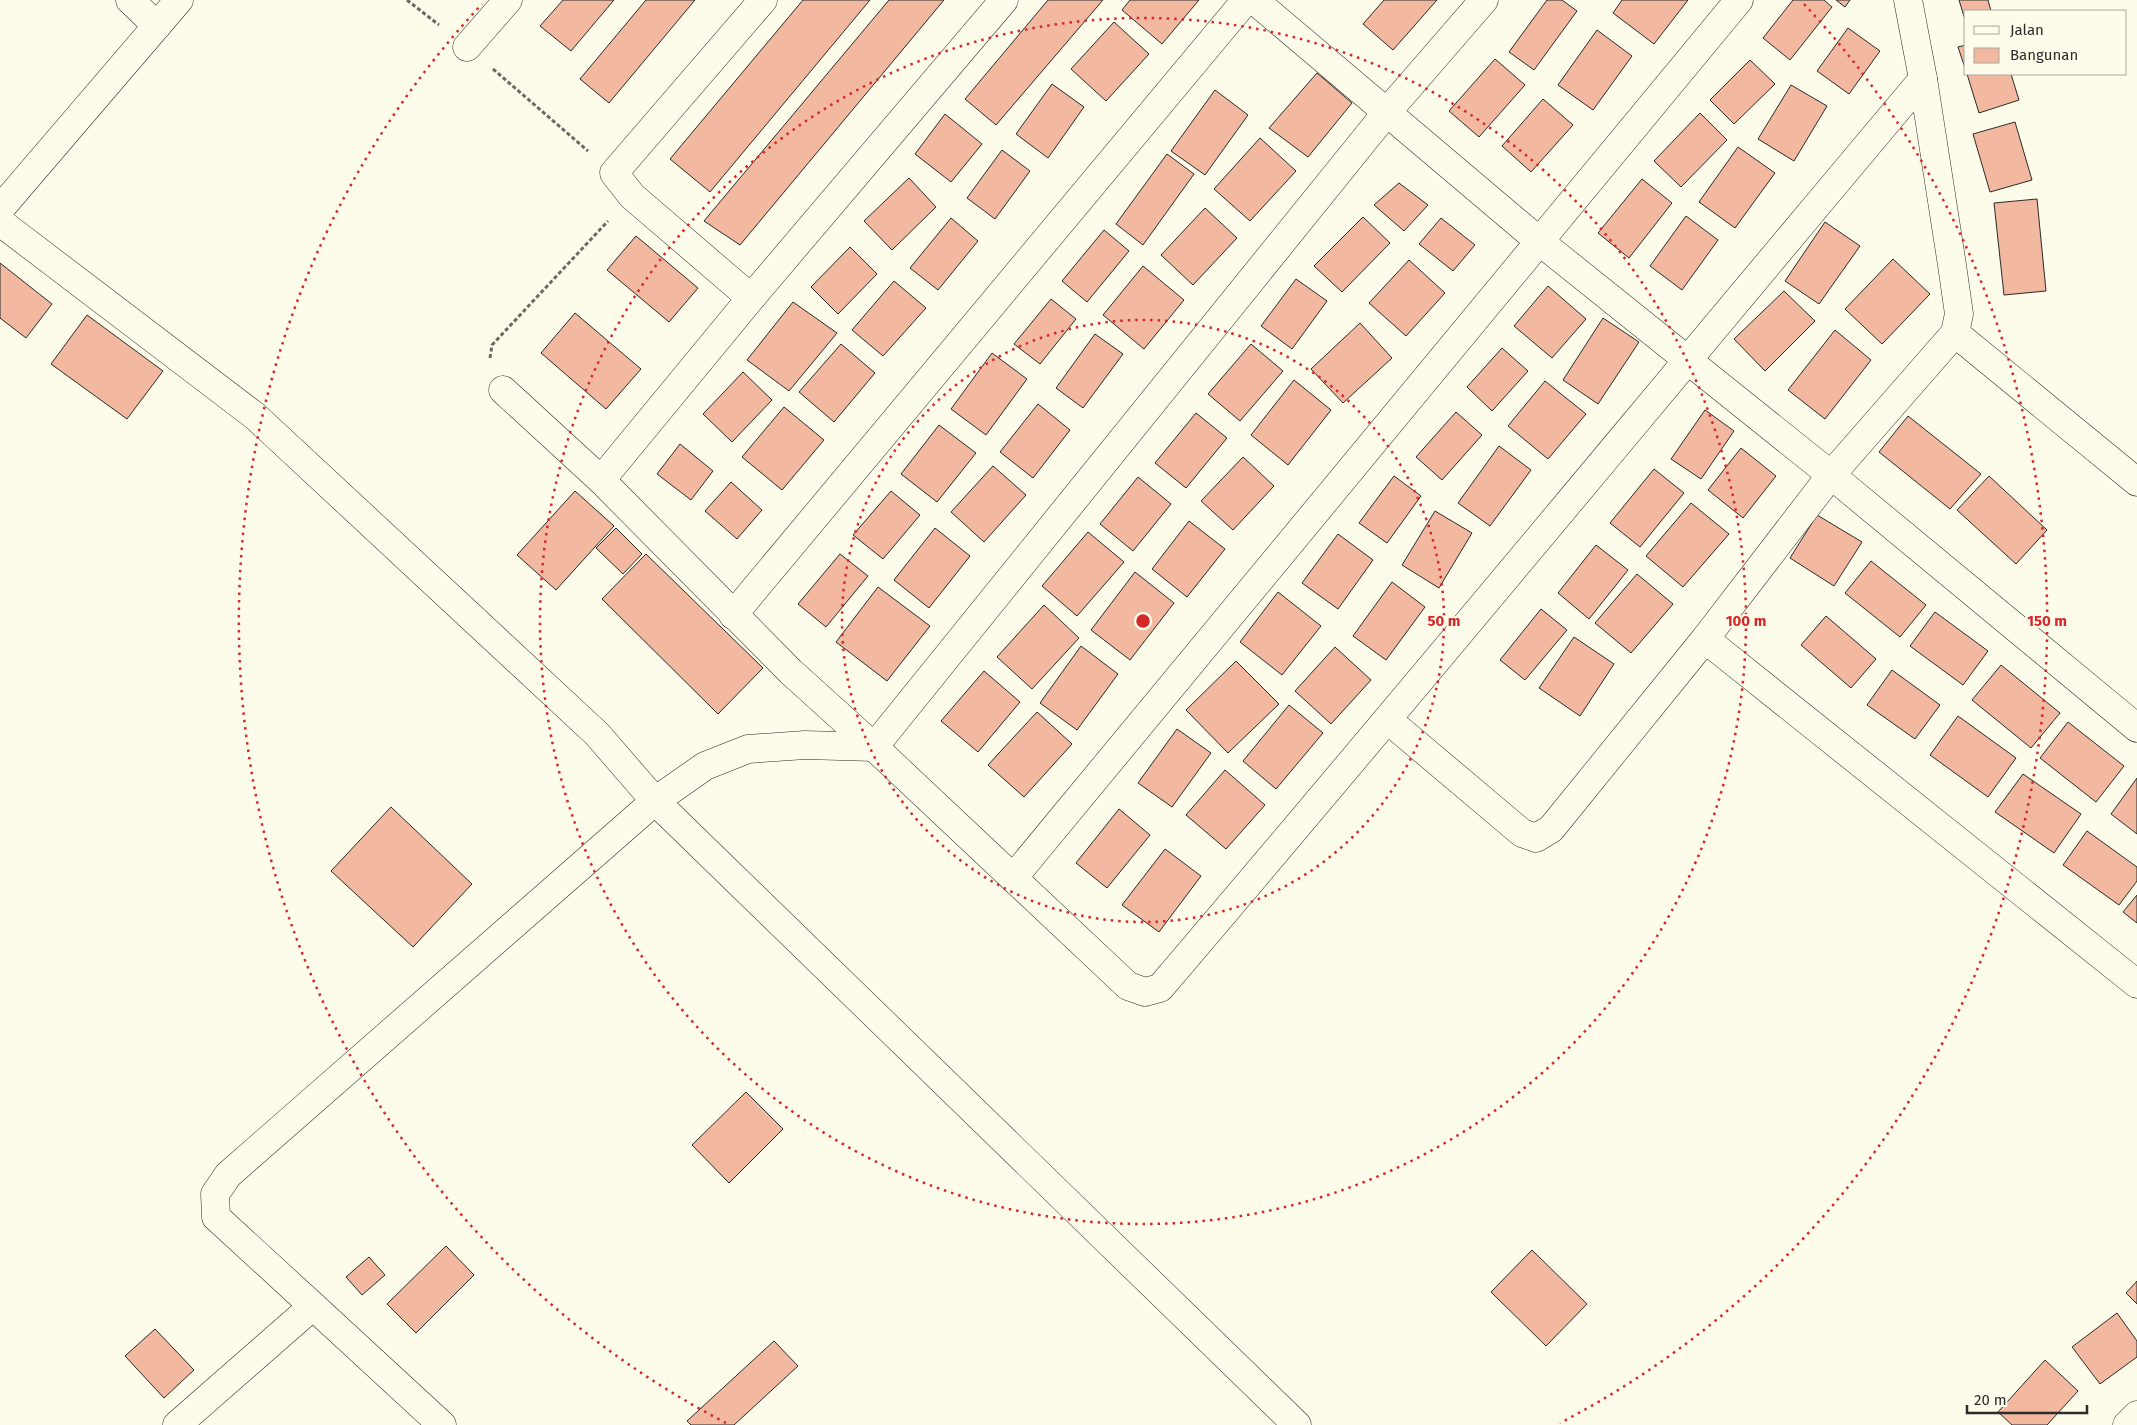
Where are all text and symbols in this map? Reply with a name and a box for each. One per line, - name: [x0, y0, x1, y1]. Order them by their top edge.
- legend: [1964, 10, 2127, 75]
- text: Jalan: [2010, 21, 2044, 39]
- text: Bangunan: [2010, 46, 2078, 64]
- centre of rings: [1134, 612, 1152, 630]
- text: 50 m: [1427, 612, 1461, 630]
- text: 100 m: [1726, 612, 1766, 630]
- text: 150 m: [2027, 612, 2067, 630]
- scale bar: [1967, 1382, 2087, 1414]
- text: 20 m: [1974, 1391, 2007, 1409]

